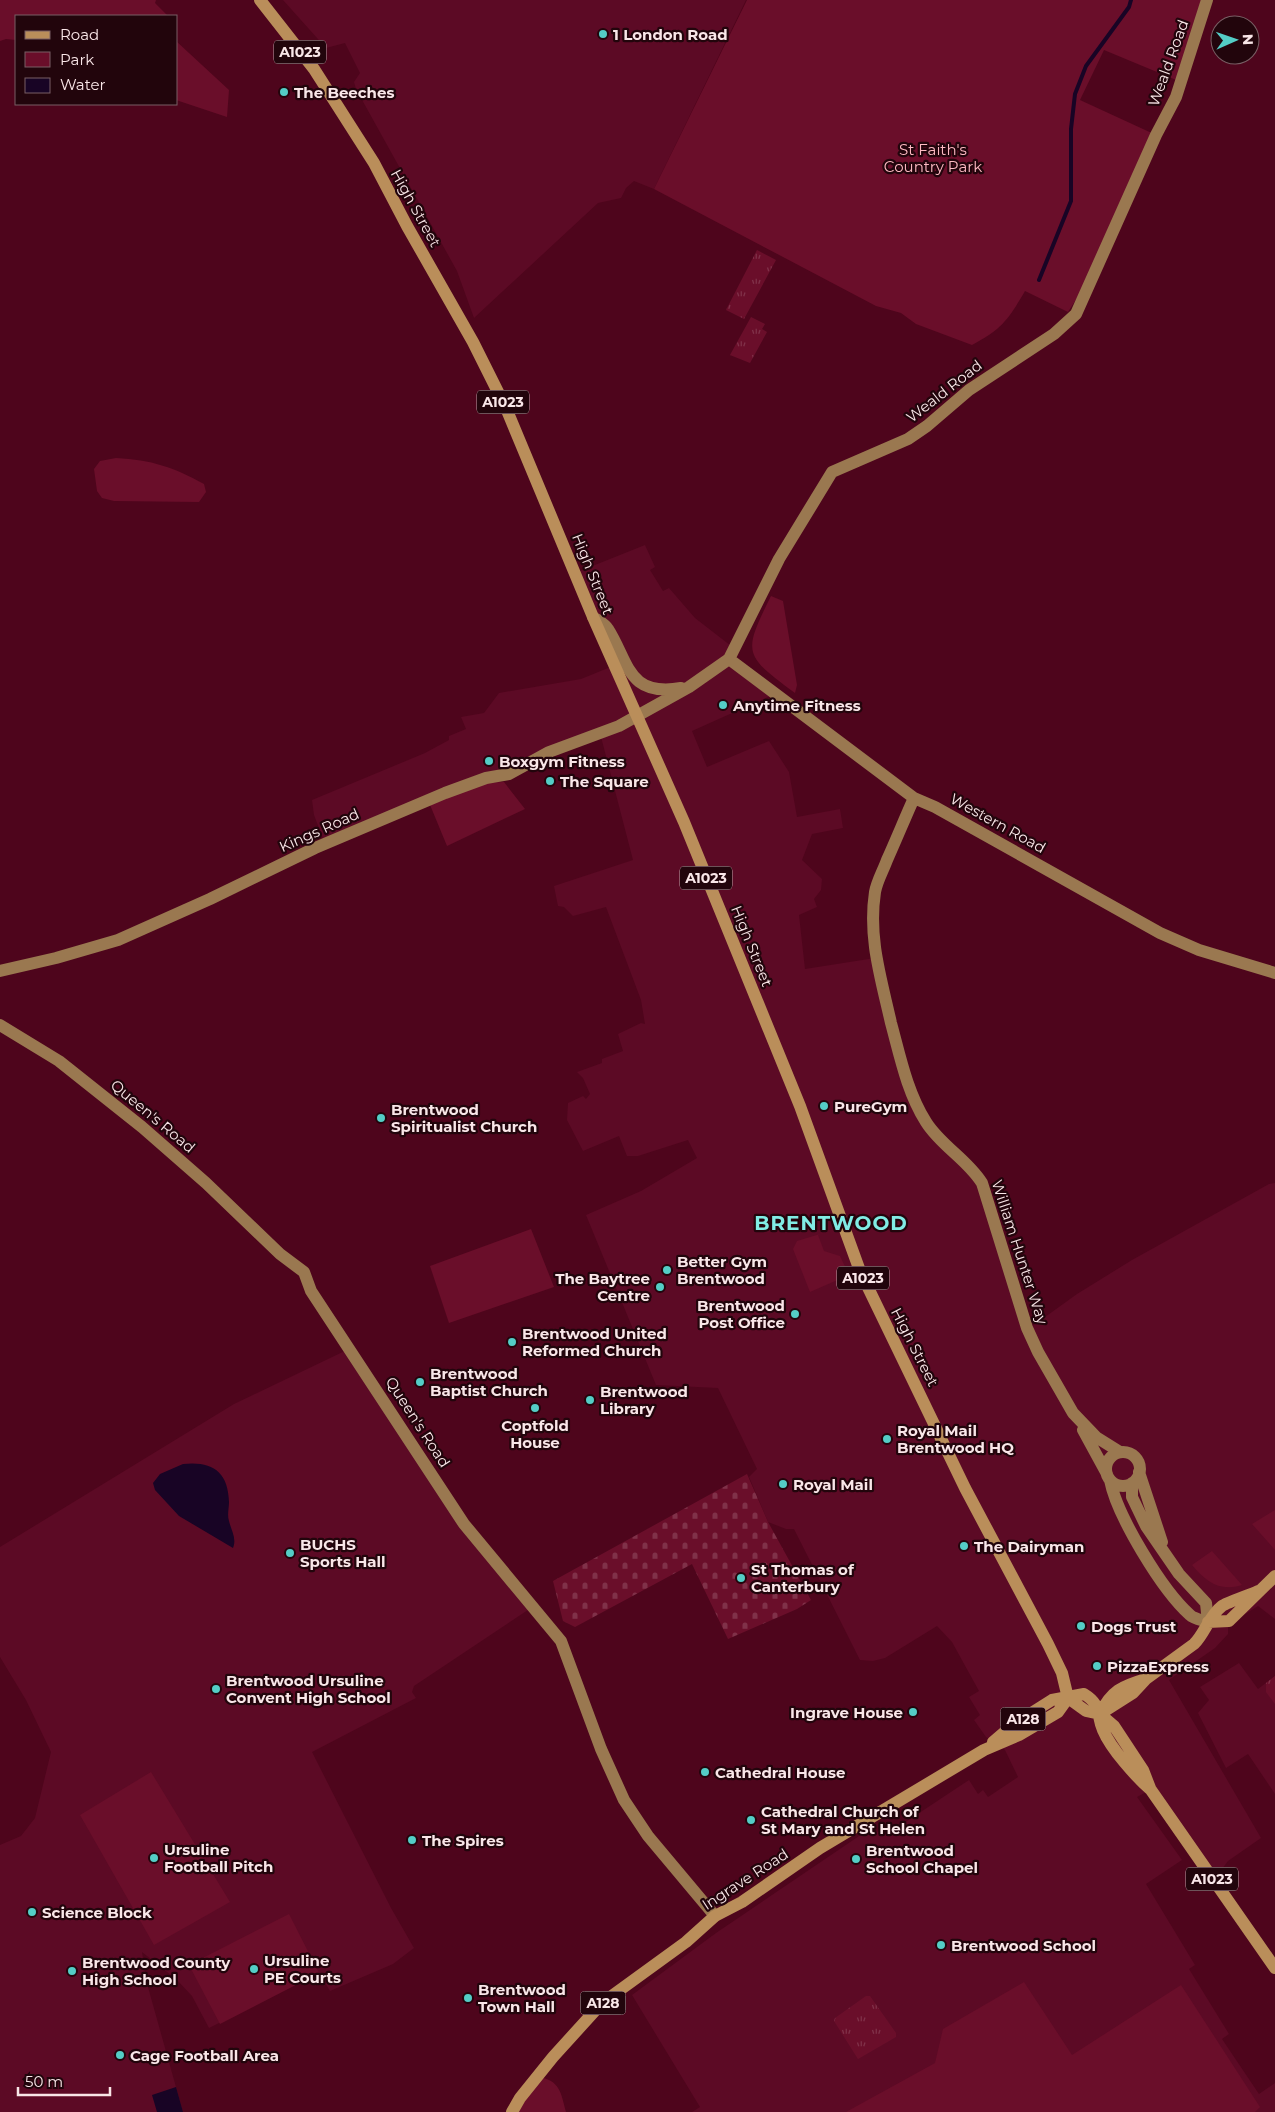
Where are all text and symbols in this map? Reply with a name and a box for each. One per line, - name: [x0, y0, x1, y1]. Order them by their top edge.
- legend: [15, 15, 178, 105]
- north arrow: [1210, 15, 1260, 65]
- street label: Weald Road: [1144, 17, 1192, 109]
- text: Road: [60, 25, 99, 44]
- place label: 1 London Road: [613, 25, 728, 44]
- marker: 1 London Road: [597, 28, 609, 40]
- text: N: [1239, 34, 1257, 46]
- road number: A1023: [274, 41, 326, 64]
- text: Park: [60, 50, 94, 69]
- text: Water: [60, 75, 106, 94]
- place label: The Beeches: [294, 83, 395, 102]
- marker: The Beeches: [278, 86, 290, 98]
- park label: St Faith's Country Park: [884, 140, 982, 176]
- street label: High Street: [387, 166, 445, 250]
- street label: Weald Road: [902, 356, 986, 426]
- road number: A1023: [477, 391, 529, 414]
- street label: High Street: [568, 531, 618, 617]
- place label: Anytime Fitness: [732, 696, 861, 715]
- marker: Anytime Fitness: [717, 699, 729, 711]
- place label: Boxgym Fitness: [499, 752, 625, 771]
- marker: Boxgym Fitness: [483, 755, 495, 767]
- place label: The Square: [560, 772, 649, 791]
- marker: The Square: [544, 775, 556, 787]
- street label: Western Road: [947, 789, 1049, 857]
- street label: Kings Road: [276, 804, 362, 856]
- road number: A1023: [680, 866, 732, 890]
- street label: High Street: [727, 903, 777, 989]
- street label: Queen's Road: [107, 1075, 199, 1157]
- place label: PureGym: [834, 1097, 907, 1116]
- place label: Brentwood Spiritualist Church: [391, 1100, 537, 1136]
- marker: PureGym: [818, 1100, 830, 1112]
- marker: Brentwood Spiritualist Church: [375, 1112, 387, 1124]
- street label: William Hunter Way: [988, 1177, 1053, 1328]
- district label: BRENTWOOD: [754, 1211, 908, 1235]
- place label: Better Gym Brentwood: [677, 1252, 767, 1288]
- marker: Better Gym Brentwood: [661, 1264, 673, 1276]
- road number: A1023: [837, 1266, 889, 1290]
- place label: The Baytree Centre: [555, 1269, 650, 1305]
- marker: The Baytree Centre: [654, 1281, 666, 1293]
- place label: Brentwood Post Office: [697, 1296, 785, 1332]
- street label: High Street: [887, 1304, 943, 1390]
- marker: Brentwood Post Office: [789, 1308, 801, 1320]
- place label: Brentwood United Reformed Church: [522, 1324, 667, 1360]
- marker: Brentwood United Reformed Church: [506, 1336, 518, 1348]
- place label: Brentwood Baptist Church: [430, 1364, 548, 1400]
- street label: Queen's Road: [382, 1373, 454, 1471]
- marker: Brentwood Baptist Church: [414, 1376, 426, 1388]
- place label: Brentwood Library: [600, 1382, 688, 1418]
- marker: Brentwood Library: [584, 1394, 596, 1406]
- marker: Coptfold House: [529, 1402, 541, 1414]
- place label: Coptfold House: [501, 1416, 569, 1452]
- place label: Royal Mail Brentwood HQ: [897, 1421, 1014, 1457]
- marker: Royal Mail Brentwood HQ: [881, 1433, 893, 1445]
- place label: Royal Mail: [793, 1475, 873, 1494]
- marker: Royal Mail: [777, 1478, 789, 1490]
- place label: BUCHS Sports Hall: [300, 1535, 386, 1571]
- place label: The Dairyman: [974, 1537, 1084, 1556]
- marker: The Dairyman: [958, 1540, 970, 1552]
- marker: BUCHS Sports Hall: [284, 1547, 296, 1559]
- place label: St Thomas of Canterbury: [751, 1560, 855, 1596]
- marker: St Thomas of Canterbury: [735, 1572, 747, 1584]
- place label: Dogs Trust: [1091, 1617, 1177, 1636]
- marker: Dogs Trust: [1075, 1620, 1087, 1632]
- place label: PizzaExpress: [1107, 1657, 1209, 1676]
- marker: PizzaExpress: [1091, 1660, 1103, 1672]
- place label: Brentwood Ursuline Convent High School: [226, 1671, 391, 1707]
- marker: Brentwood Ursuline Convent High School: [210, 1683, 222, 1695]
- place label: Ingrave House: [790, 1703, 903, 1722]
- marker: Ingrave House: [907, 1706, 919, 1718]
- road number: A128: [1000, 1708, 1046, 1730]
- place label: Cathedral House: [715, 1763, 845, 1782]
- marker: Cathedral House: [699, 1766, 711, 1778]
- place label: Cathedral Church of St Mary and St Helen: [761, 1802, 925, 1838]
- marker: Cathedral Church of St Mary and St Helen: [745, 1814, 757, 1826]
- place label: The Spires: [422, 1831, 504, 1850]
- marker: The Spires: [406, 1834, 418, 1846]
- place label: Ursuline Football Pitch: [164, 1840, 273, 1876]
- place label: Brentwood School Chapel: [866, 1841, 978, 1877]
- street label: Ingrave Road: [698, 1844, 792, 1914]
- marker: Ursuline Football Pitch: [148, 1852, 160, 1864]
- marker: Brentwood School Chapel: [850, 1853, 862, 1865]
- road number: A1023: [1186, 1868, 1238, 1890]
- place label: Science Block: [42, 1903, 152, 1922]
- marker: Science Block: [26, 1906, 38, 1918]
- place label: Brentwood School: [951, 1936, 1096, 1955]
- marker: Brentwood School: [935, 1939, 947, 1951]
- place label: Ursuline PE Courts: [264, 1951, 341, 1987]
- place label: Brentwood County High School: [82, 1953, 231, 1989]
- marker: Ursuline PE Courts: [248, 1963, 260, 1975]
- marker: Brentwood County High School: [66, 1965, 78, 1977]
- place label: Brentwood Town Hall: [478, 1980, 566, 2016]
- marker: Brentwood Town Hall: [462, 1992, 474, 2004]
- road number: A128: [580, 1992, 626, 2015]
- place label: Cage Football Area: [130, 2046, 279, 2065]
- marker: Cage Football Area: [114, 2049, 126, 2061]
- scale bar: [18, 2064, 110, 2096]
- text: 50 m: [25, 2072, 63, 2091]

